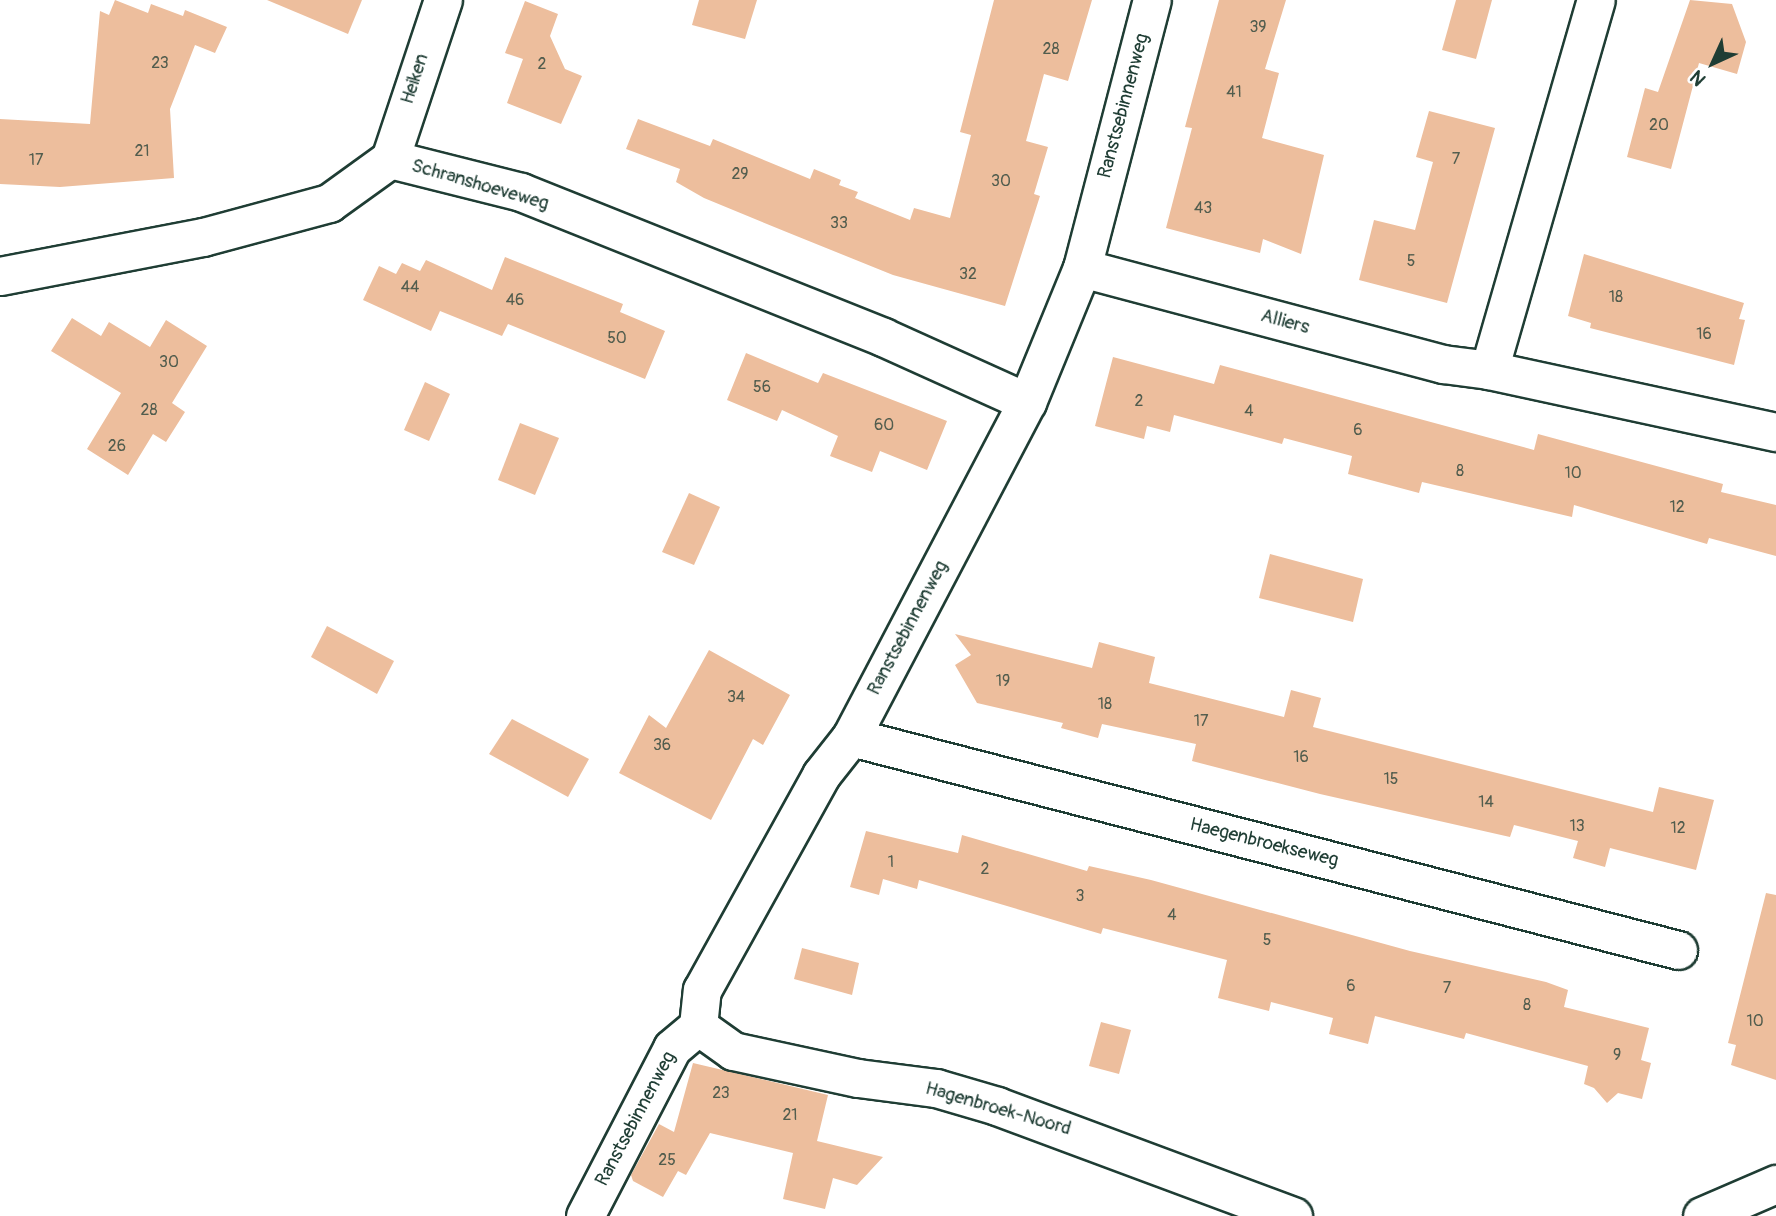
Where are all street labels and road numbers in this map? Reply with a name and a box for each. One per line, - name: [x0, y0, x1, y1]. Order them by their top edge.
- street label: Ranstsebinnenweg: [1094, 31, 1154, 181]
- street label: Heiken: [396, 51, 434, 107]
- street label: Schranshoeveweg: [409, 155, 551, 215]
- street label: Alliers: [1258, 305, 1312, 339]
- street label: Ranstsebinnenweg: [863, 557, 953, 699]
- street label: Haegenbroekseweg: [1187, 814, 1341, 872]
- street label: Ranstsebinnenweg: [591, 1048, 681, 1190]
- street label: Hagenbroek-Noord: [923, 1077, 1073, 1141]

